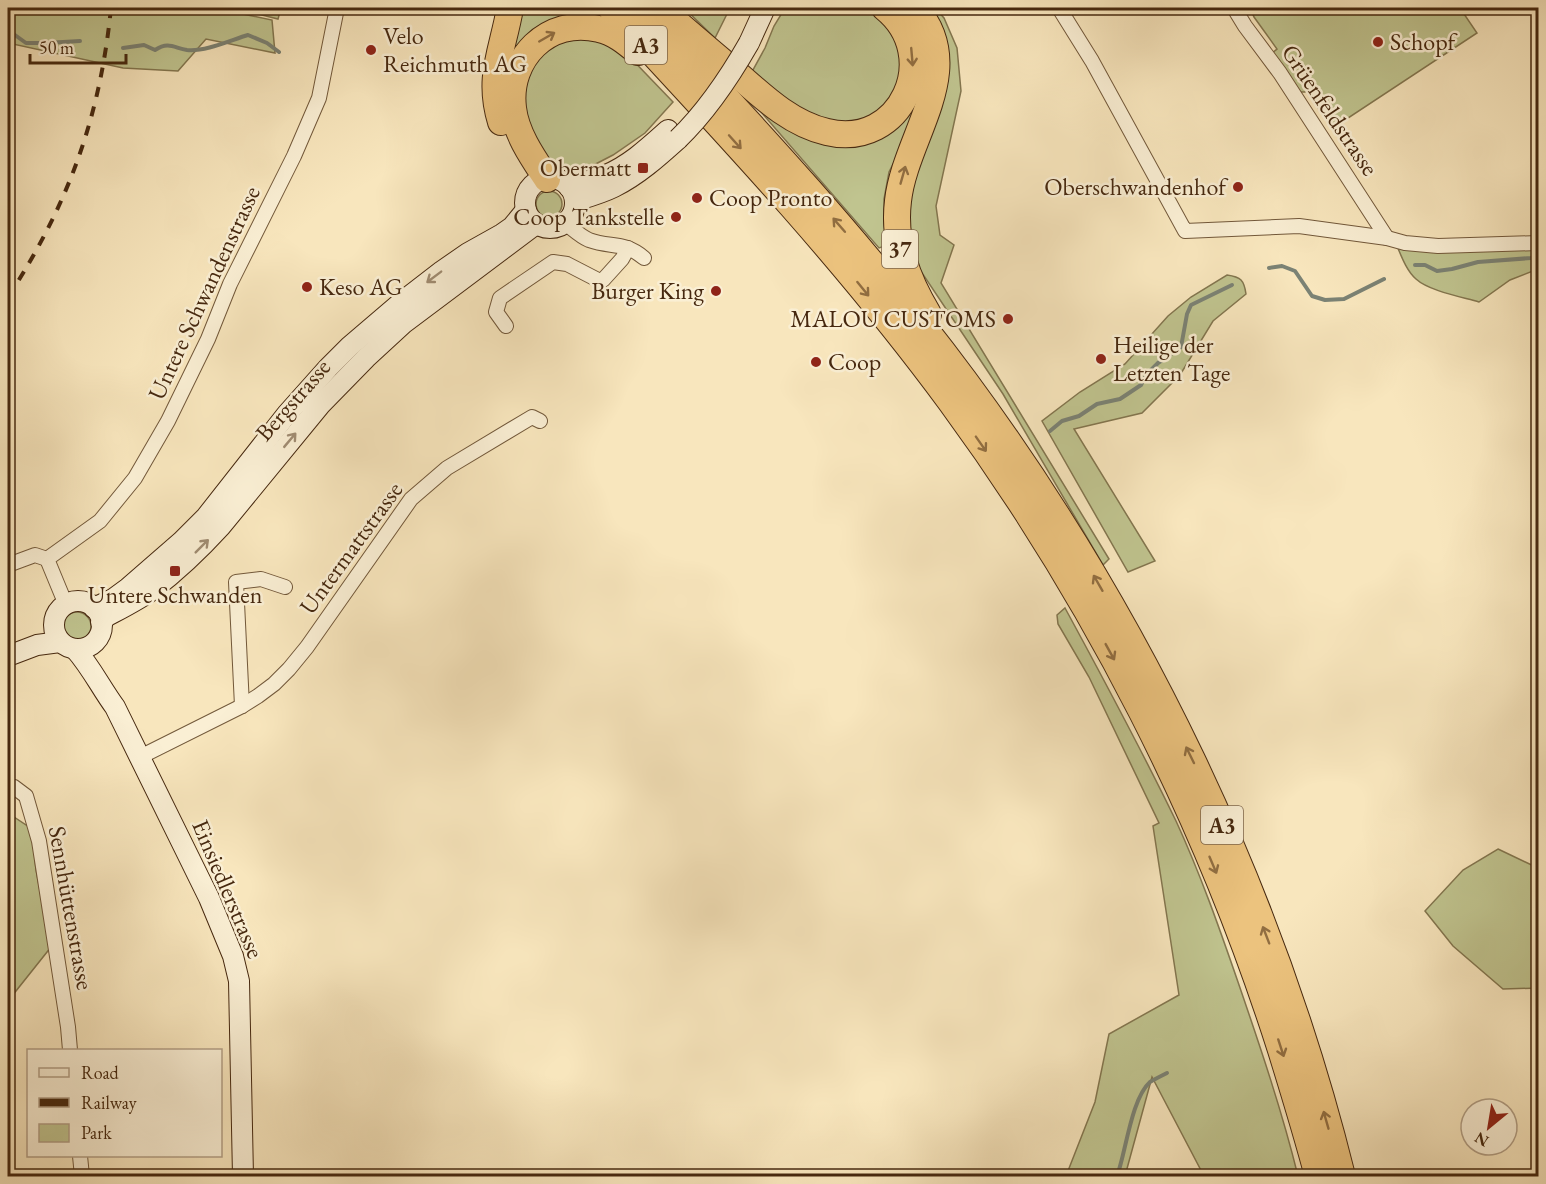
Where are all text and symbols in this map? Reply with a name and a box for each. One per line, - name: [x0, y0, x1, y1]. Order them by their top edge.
- place label: Velo Reichmuth AG: [383, 20, 527, 79]
- road number: A3: [625, 26, 667, 64]
- place label: Schopf: [1390, 26, 1459, 57]
- scale bar: [30, 27, 126, 65]
- one-way arrow: [538, 31, 555, 43]
- marker: Schopf: [1371, 35, 1385, 49]
- text: 50 m: [39, 36, 74, 59]
- street label: Grüenfeldstrasse: [1275, 38, 1386, 181]
- marker: Velo Reichmuth AG: [364, 43, 378, 57]
- one-way arrow: [907, 46, 918, 66]
- one-way arrow: [728, 134, 742, 149]
- place label: Obermatt: [540, 152, 631, 183]
- marker: Obermatt: [636, 161, 650, 175]
- one-way arrow: [898, 166, 910, 185]
- place label: Oberschwandenhof: [1044, 171, 1229, 202]
- marker: Oberschwandenhof: [1231, 180, 1245, 194]
- street label: Untere Schwandenstrasse: [140, 181, 267, 405]
- place label: Coop Pronto: [709, 182, 832, 213]
- marker: Coop Pronto: [690, 191, 704, 205]
- place label: Coop Tankstelle: [513, 201, 664, 232]
- marker: Coop Tankstelle: [669, 210, 683, 224]
- one-way arrow: [832, 217, 845, 233]
- road number: 37: [882, 230, 918, 268]
- one-way arrow: [426, 270, 442, 283]
- place label: Keso AG: [319, 271, 403, 302]
- place label: Burger King: [591, 275, 705, 306]
- marker: Keso AG: [300, 280, 314, 294]
- one-way arrow: [856, 281, 870, 296]
- marker: Burger King: [709, 284, 723, 298]
- place label: MALOU CUSTOMS: [790, 303, 996, 334]
- marker: MALOU CUSTOMS: [1001, 312, 1015, 326]
- place label: Heilige der Letzten Tage: [1113, 329, 1230, 388]
- place label: Coop: [828, 346, 881, 377]
- street label: Bergstrasse: [248, 352, 337, 447]
- marker: Heilige der Letzten Tage: [1094, 352, 1108, 366]
- marker: Coop: [809, 355, 823, 369]
- one-way arrow: [284, 432, 297, 448]
- one-way arrow: [975, 435, 987, 452]
- street label: Untermattstrasse: [292, 475, 409, 620]
- one-way arrow: [195, 539, 210, 554]
- marker: Untere Schwanden: [168, 564, 182, 578]
- one-way arrow: [1092, 575, 1104, 592]
- place label: Untere Schwanden: [88, 579, 263, 610]
- one-way arrow: [1104, 643, 1116, 660]
- one-way arrow: [1183, 747, 1195, 765]
- road number: A3: [1201, 806, 1243, 844]
- street label: Einsiedlerstrasse: [185, 815, 272, 963]
- street label: Sennhüttenstrasse: [42, 824, 101, 992]
- one-way arrow: [1208, 856, 1219, 874]
- one-way arrow: [1260, 926, 1271, 945]
- one-way arrow: [1276, 1038, 1287, 1057]
- legend: [27, 1049, 222, 1157]
- text: Road: [81, 1061, 120, 1084]
- text: Railway: [81, 1091, 137, 1114]
- north arrow: [1459, 1097, 1519, 1157]
- one-way arrow: [1320, 1111, 1332, 1130]
- text: Park: [81, 1121, 112, 1144]
- text: N: [1471, 1127, 1493, 1152]

